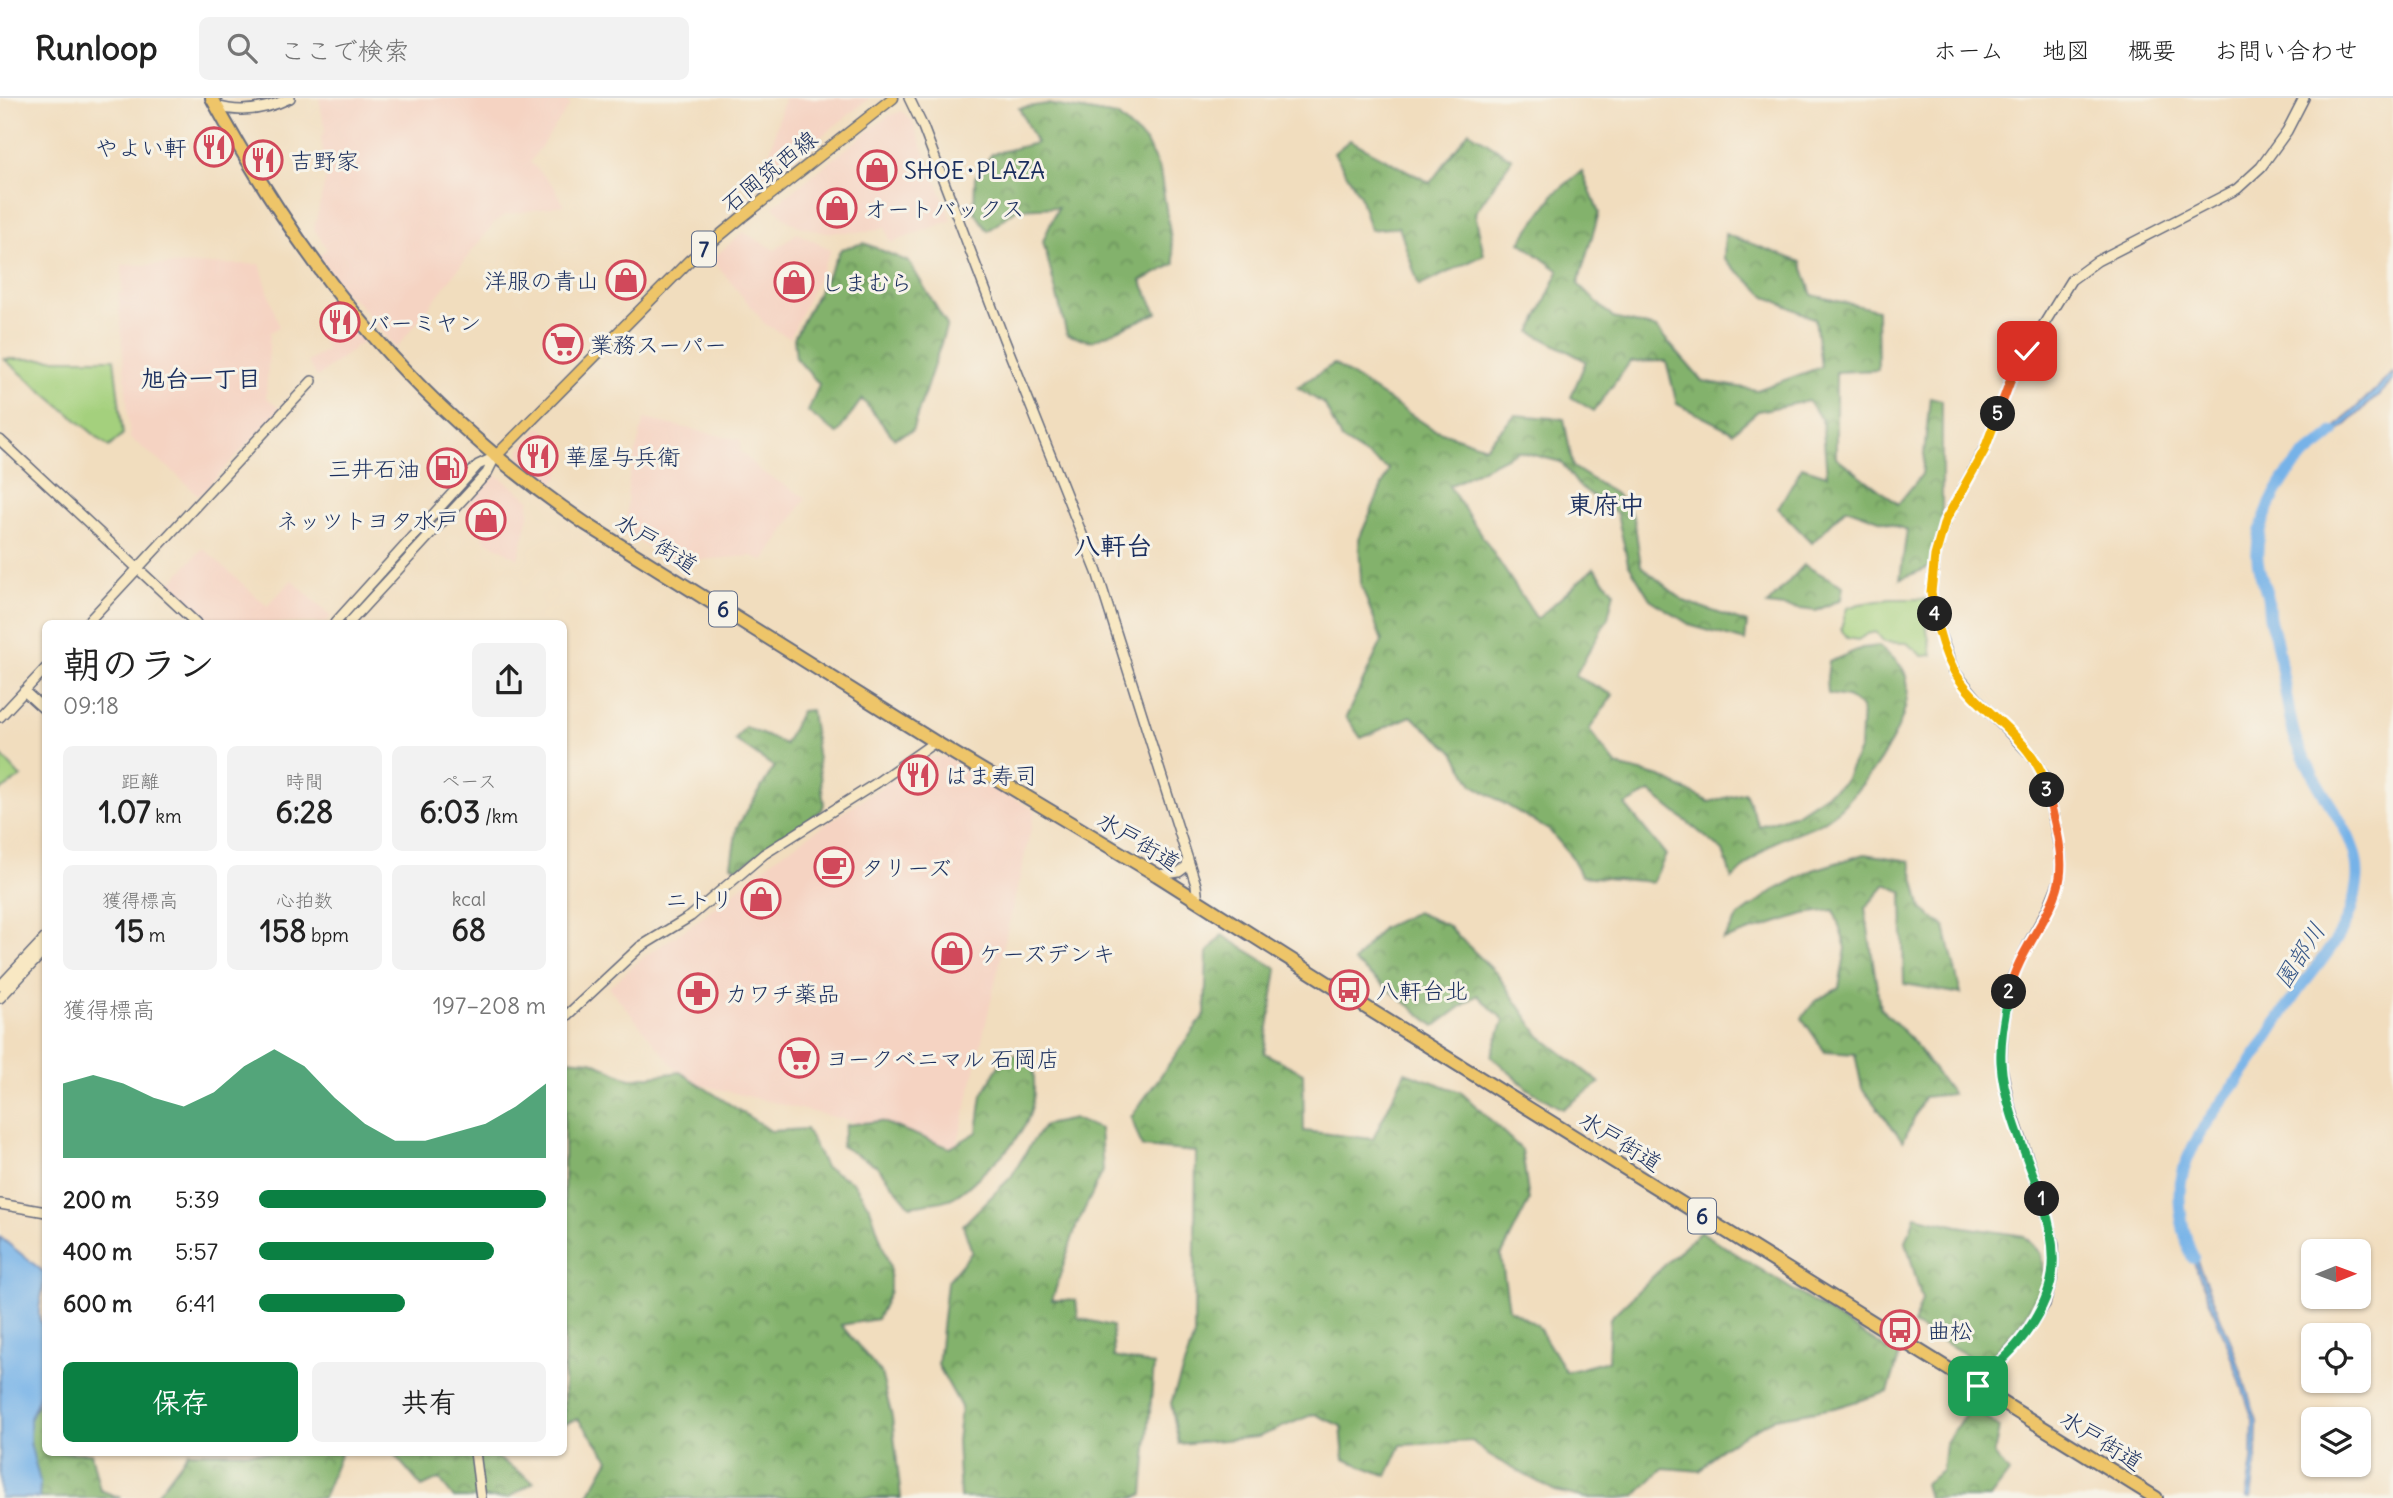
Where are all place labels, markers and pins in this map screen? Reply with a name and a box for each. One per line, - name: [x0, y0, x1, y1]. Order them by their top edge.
- restaurant icon: やよい軒: [193, 126, 235, 168]
- place label: やよい軒: [95, 133, 187, 162]
- restaurant icon: 吉野家: [242, 139, 284, 181]
- place label: 吉野家: [290, 146, 359, 175]
- shop icon: SHOE･PLAZA: [856, 149, 898, 191]
- place label: SHOE･PLAZA: [904, 156, 1045, 185]
- shop icon: オートバックス: [816, 187, 858, 229]
- place label: オートバックス: [864, 194, 1025, 223]
- shop icon: 洋服の青山: [605, 259, 647, 301]
- shop icon: しまむら: [773, 261, 815, 303]
- place label: 洋服の青山: [484, 266, 599, 295]
- place label: しまむら: [821, 268, 913, 297]
- restaurant icon: バーミヤン: [319, 301, 361, 343]
- place label: バーミヤン: [367, 308, 482, 337]
- pin: [1997, 321, 2057, 381]
- supermarket icon: 業務スーパー: [542, 323, 584, 365]
- place label: 業務スーパー: [590, 330, 727, 359]
- pin: 5: [1980, 396, 2016, 432]
- restaurant icon: 華屋与兵衛: [517, 435, 559, 477]
- place label: 華屋与兵衛: [565, 442, 680, 471]
- fuel station icon: 三井石油: [426, 447, 468, 489]
- place label: 三井石油: [328, 454, 420, 483]
- shop icon: ネッツトヨタ水戸: [465, 499, 507, 541]
- place label: ネッツトヨタ水戸: [276, 506, 459, 535]
- pin: 4: [1918, 596, 1952, 632]
- restaurant icon: はま寿司: [897, 754, 939, 796]
- place label: はま寿司: [945, 761, 1037, 790]
- pin: 3: [2030, 772, 2064, 808]
- cafe icon: タリーズ: [813, 846, 855, 888]
- place label: タリーズ: [861, 853, 951, 882]
- shop icon: ニトリ: [740, 878, 782, 920]
- place label: ニトリ: [665, 885, 734, 914]
- shop icon: ケーズデンキ: [931, 932, 973, 974]
- place label: ケーズデンキ: [979, 939, 1115, 968]
- bus stop icon: 八軒台北: [1328, 969, 1370, 1011]
- pharmacy icon: カワチ薬品: [677, 972, 719, 1014]
- pin: 2: [1992, 974, 2026, 1010]
- place label: 八軒台北: [1376, 976, 1468, 1005]
- place label: カワチ薬品: [725, 979, 840, 1008]
- supermarket icon: ヨークベニマル 石岡店: [778, 1037, 820, 1079]
- place label: ヨークベニマル 石岡店: [826, 1044, 1060, 1073]
- pin: 1: [2024, 1182, 2060, 1216]
- bus stop icon: 曲松: [1879, 1309, 1921, 1351]
- place label: 曲松: [1927, 1316, 1973, 1345]
- pin: [1948, 1356, 2008, 1416]

